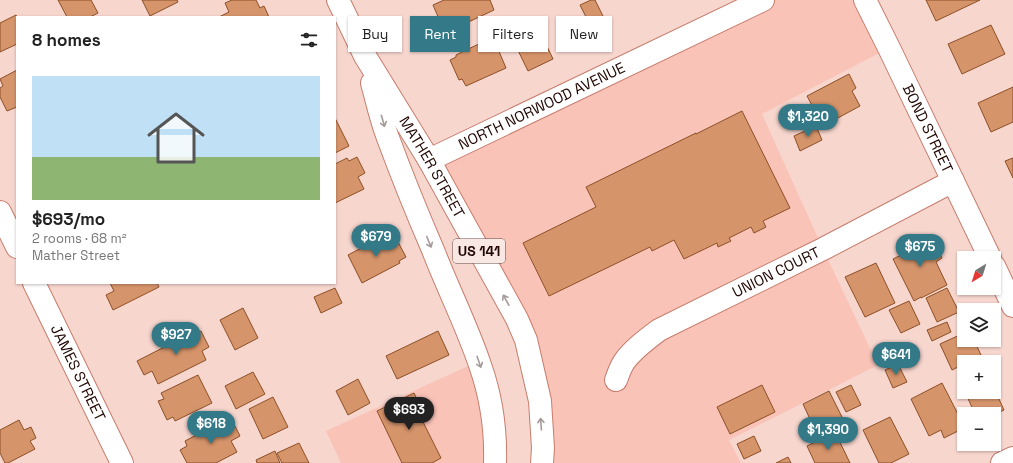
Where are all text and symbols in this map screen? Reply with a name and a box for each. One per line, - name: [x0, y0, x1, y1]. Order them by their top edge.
- chip: Buy: [348, 16, 402, 52]
- chip: Rent: [410, 16, 470, 52]
- chip: Filters: [478, 16, 548, 52]
- chip: New: [556, 16, 612, 52]
- text: 8 homes: [32, 29, 101, 51]
- icon: filters: [298, 29, 320, 51]
- street label: NORTH NORWOOD AVENUE: [455, 58, 628, 154]
- street label: BOND STREET: [899, 81, 958, 176]
- icon: home: [140, 102, 212, 174]
- pin: $1,320: [775, 104, 841, 138]
- text: $1,320: [787, 108, 829, 125]
- street label: MATHER STREET: [395, 113, 469, 221]
- one-way arrow: [380, 114, 387, 127]
- text: $693/mo: [32, 208, 105, 230]
- pin: $679: [352, 224, 400, 258]
- text: $679: [361, 228, 391, 245]
- text: 2 rooms · 68 m²: [32, 230, 126, 247]
- pin: $675: [896, 234, 944, 268]
- one-way arrow: [426, 236, 434, 248]
- text: $675: [905, 238, 935, 255]
- road number: US 141: [453, 239, 505, 263]
- street label: UNION COURT: [729, 242, 823, 301]
- text: Mather Street: [32, 247, 120, 264]
- north arrow: [957, 251, 1001, 295]
- map controls: [957, 251, 1001, 451]
- one-way arrow: [502, 294, 510, 306]
- button: layers: [957, 303, 1001, 347]
- street label: JAMES STREET: [47, 321, 110, 424]
- pin: $927: [152, 322, 200, 356]
- text: $927: [161, 326, 191, 343]
- pin: $641: [872, 342, 920, 376]
- text: $641: [881, 346, 911, 363]
- button: +: [957, 355, 1001, 399]
- one-way arrow: [476, 356, 484, 368]
- pin: $693: [385, 397, 433, 431]
- text: $693: [393, 401, 425, 418]
- button: −: [957, 407, 1001, 451]
- pin: $618: [187, 411, 235, 445]
- text: $618: [196, 415, 226, 432]
- pin: $1,390: [795, 417, 861, 451]
- one-way arrow: [537, 418, 545, 431]
- text: $1,390: [807, 421, 849, 438]

